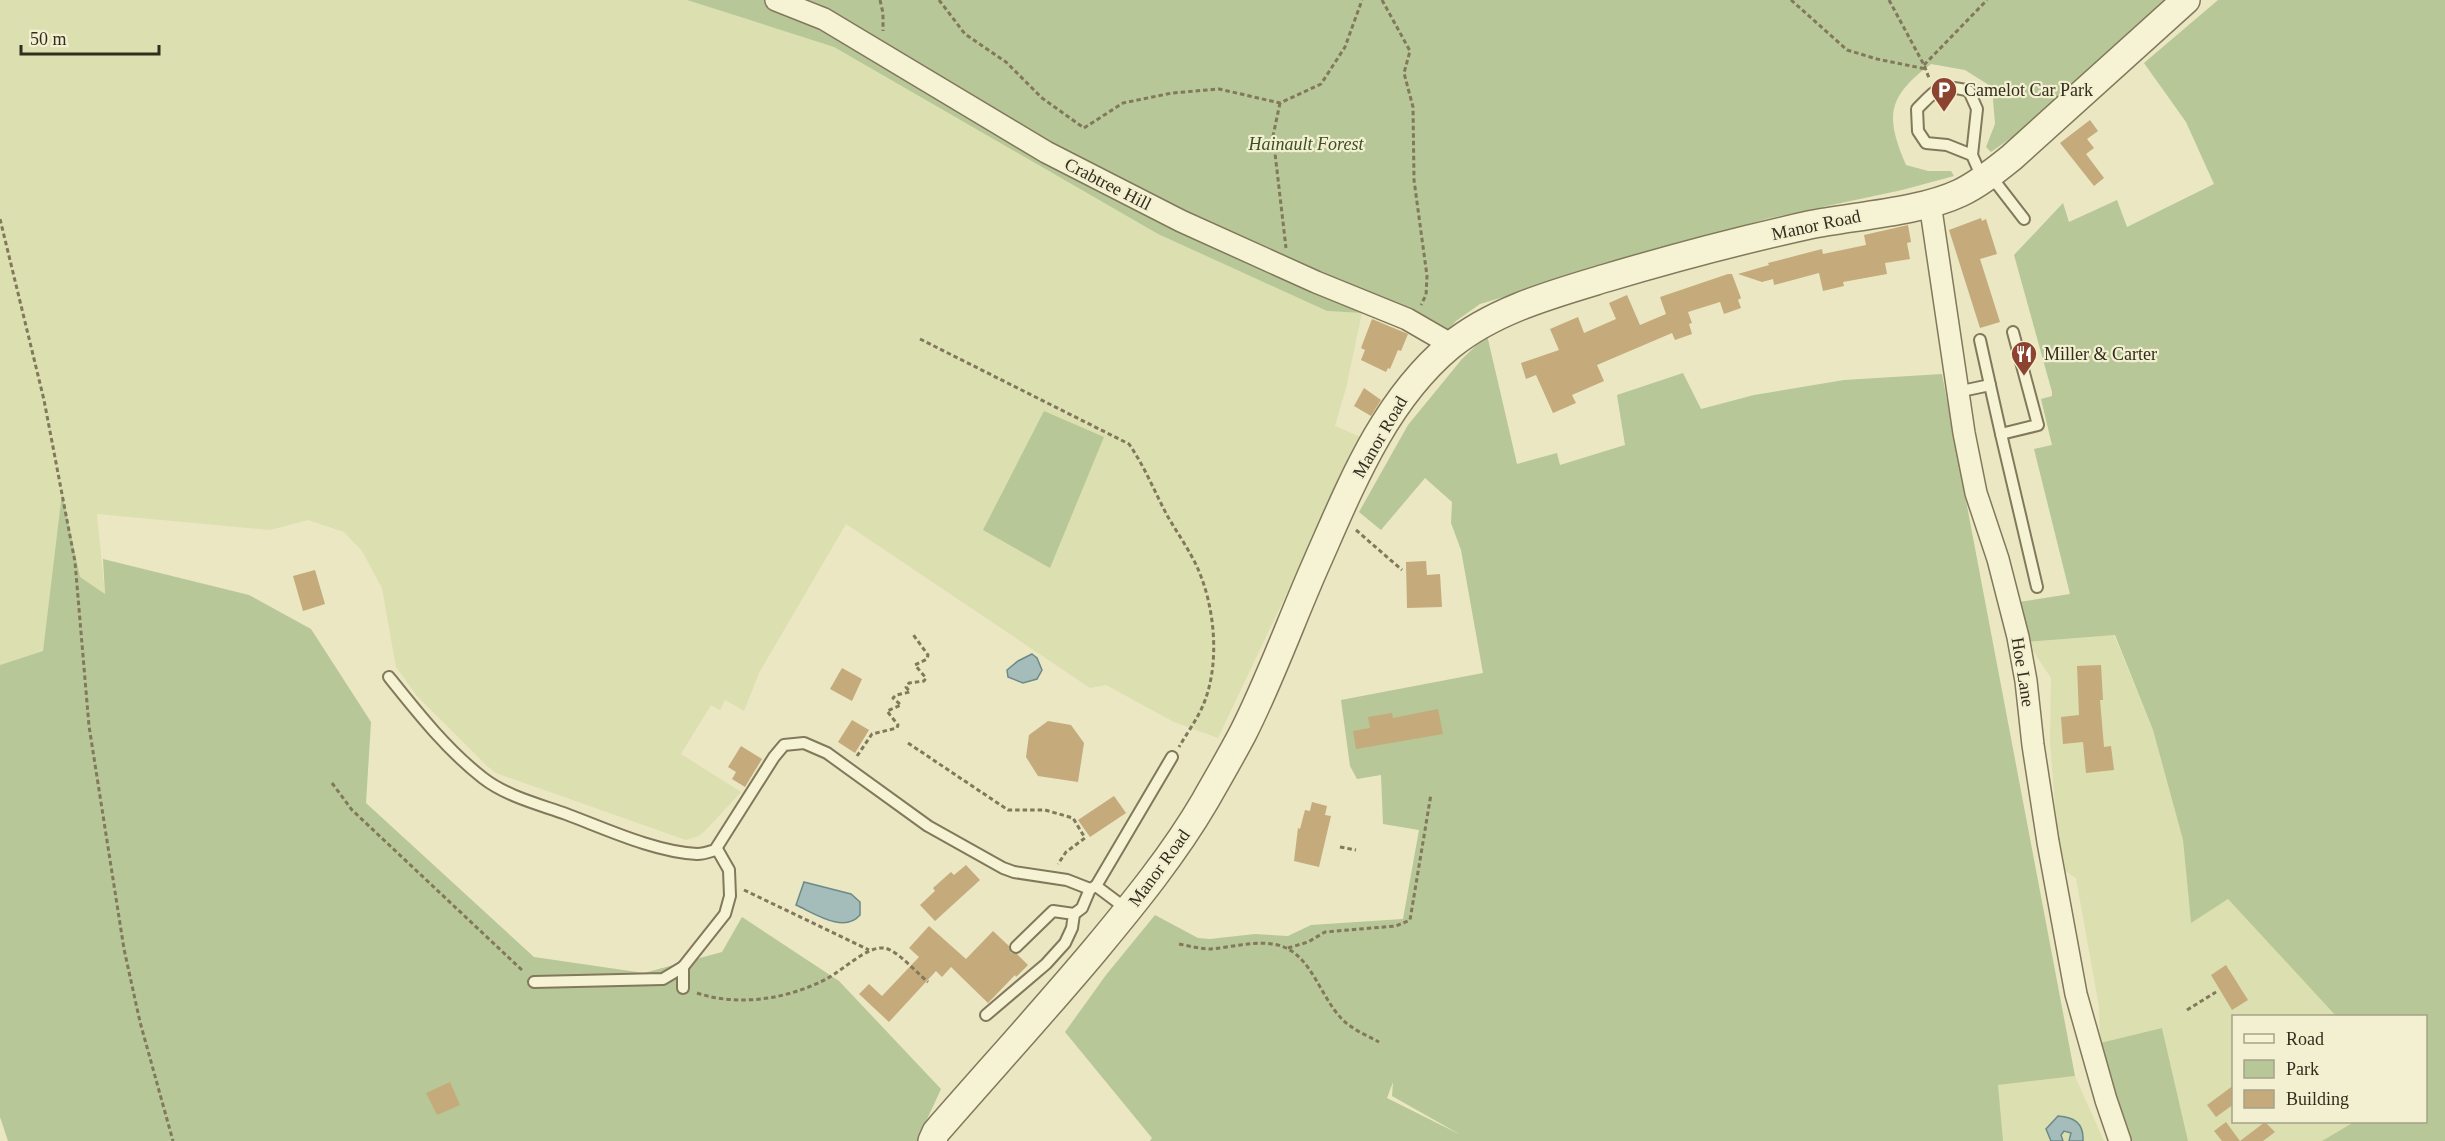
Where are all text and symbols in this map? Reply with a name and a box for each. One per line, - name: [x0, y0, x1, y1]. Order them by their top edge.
- scale bar: [21, 18, 159, 56]
- text: 50 m: [30, 29, 67, 49]
- parking icon: Camelot Car Park: [1929, 75, 1959, 113]
- place label: Camelot Car Park: [1964, 80, 2093, 100]
- park label: Hainault Forest: [1248, 134, 1364, 154]
- street label: Crabtree Hill: [1061, 154, 1155, 214]
- street label: Manor Road: [1770, 206, 1862, 244]
- restaurant icon: Miller & Carter: [2009, 339, 2039, 377]
- place label: Miller & Carter: [2044, 344, 2157, 364]
- street label: Manor Road: [1349, 393, 1411, 481]
- street label: Hoe Lane: [2008, 636, 2038, 708]
- street label: Manor Road: [1124, 826, 1194, 910]
- legend: [2232, 1015, 2427, 1123]
- text: Road: [2286, 1029, 2324, 1049]
- text: Park: [2286, 1059, 2319, 1079]
- text: Building: [2286, 1089, 2349, 1109]

